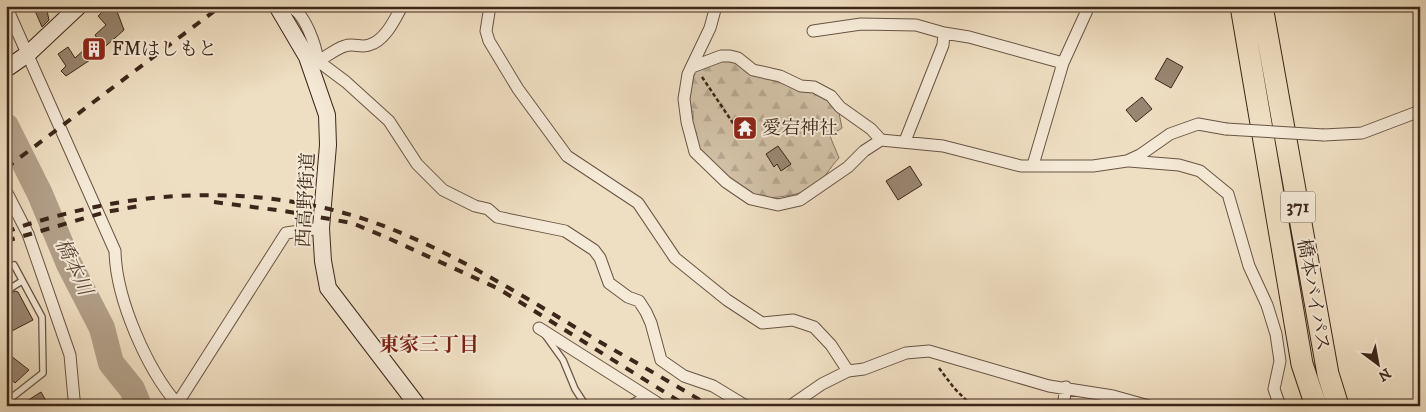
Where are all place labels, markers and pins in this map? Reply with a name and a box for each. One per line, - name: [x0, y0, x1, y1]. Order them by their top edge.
- building icon: FMはしもと: [81, 36, 107, 62]
- place label: FMはしもと: [112, 38, 217, 61]
- temple icon: 愛宕神社: [732, 115, 758, 141]
- place label: 愛宕神社: [762, 117, 838, 140]

